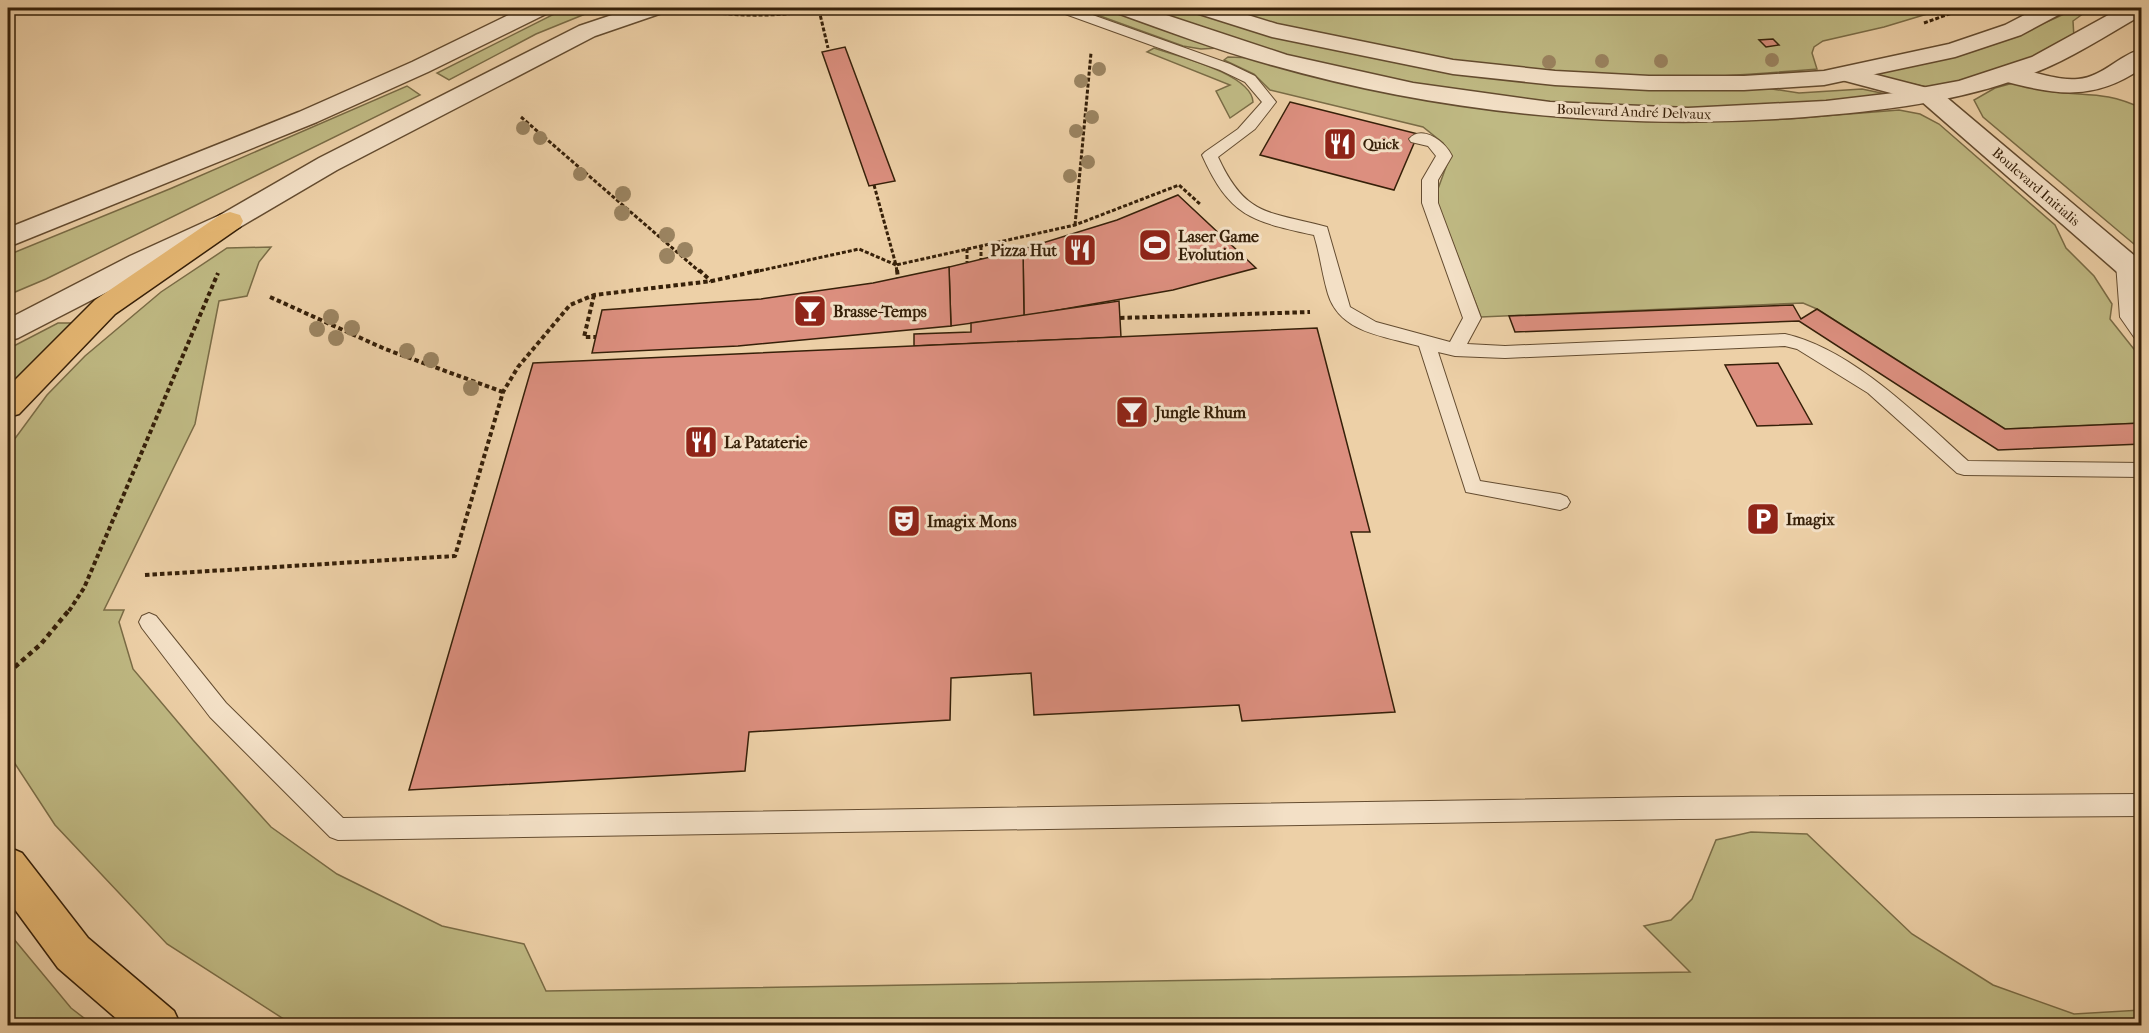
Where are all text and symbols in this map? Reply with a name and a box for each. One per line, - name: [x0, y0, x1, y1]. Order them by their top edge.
- street label: Boulevard André Delvaux: [1556, 101, 1712, 123]
- restaurant icon: Quick: [1322, 126, 1358, 162]
- place label: Quick: [1363, 136, 1400, 153]
- street label: Boulevard Initialis: [1989, 144, 2083, 230]
- sports icon: Laser Game Evolution: [1137, 227, 1173, 263]
- place label: Laser Game Evolution: [1178, 227, 1259, 264]
- restaurant icon: Pizza Hut: [1062, 232, 1098, 268]
- place label: Pizza Hut: [990, 241, 1057, 260]
- bar icon: Brasse-Temps: [792, 293, 828, 329]
- place label: Brasse-Temps: [833, 302, 927, 322]
- bar icon: Jungle Rhum: [1114, 394, 1150, 430]
- place label: Jungle Rhum: [1153, 403, 1247, 423]
- restaurant icon: La Pataterie: [683, 424, 719, 460]
- place label: La Pataterie: [724, 433, 808, 452]
- parking icon: Imagix: [1745, 501, 1781, 537]
- theatre icon: Imagix Mons: [886, 503, 922, 539]
- place label: Imagix: [1786, 510, 1835, 530]
- place label: Imagix Mons: [927, 512, 1017, 532]

